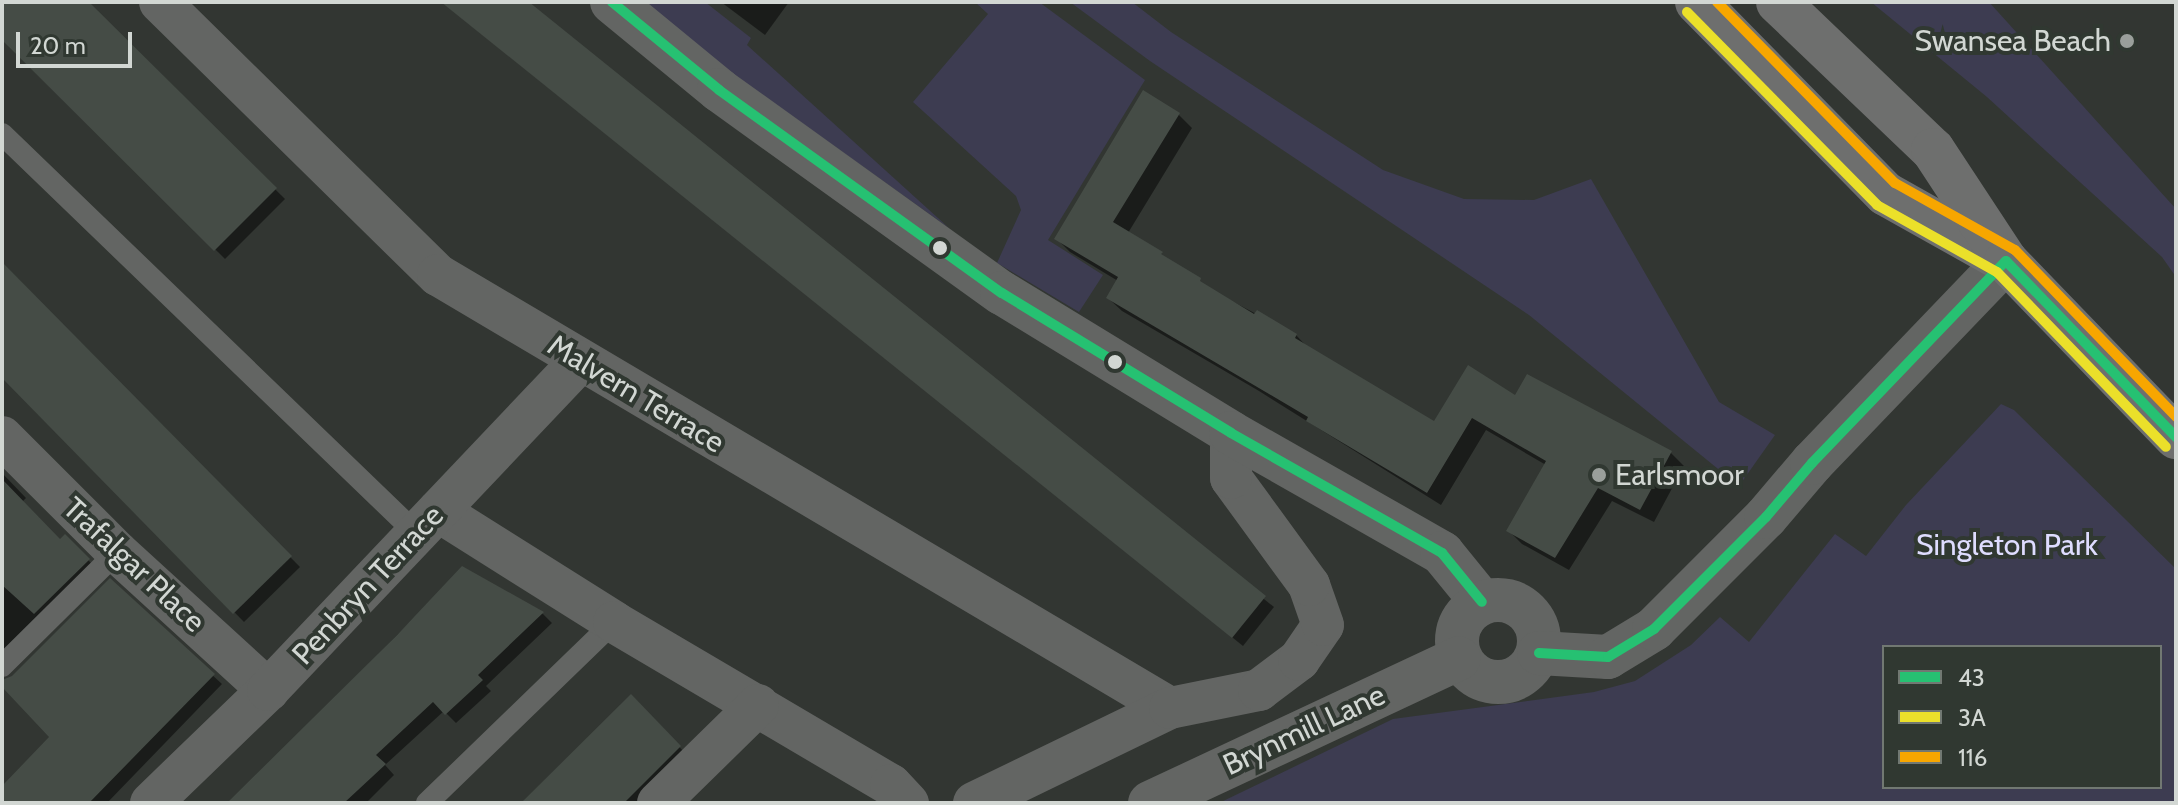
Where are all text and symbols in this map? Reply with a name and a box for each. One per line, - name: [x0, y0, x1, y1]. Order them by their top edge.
- scale bar: [20, 16, 136, 66]
- place label: Swansea Beach: [1915, 23, 2111, 59]
- text: 20 m: [30, 31, 86, 60]
- marker: Swansea Beach: [2118, 32, 2136, 50]
- unlabelled marker: [932, 240, 948, 256]
- street label: Malvern Terrace: [541, 327, 731, 461]
- unlabelled marker: [1107, 354, 1123, 370]
- place label: Earlsmoor: [1615, 457, 1744, 493]
- marker: Earlsmoor: [1590, 466, 1608, 484]
- street label: Trafalgar Place: [56, 490, 212, 640]
- street label: Penbryn Terrace: [285, 498, 451, 672]
- park label: Singleton Park: [1916, 527, 2098, 563]
- legend: [1882, 645, 2162, 789]
- text: 43: [1958, 663, 1985, 692]
- street label: Brynmill Lane: [1217, 677, 1391, 783]
- text: 3A: [1958, 703, 1986, 732]
- text: 116: [1958, 743, 1987, 772]

